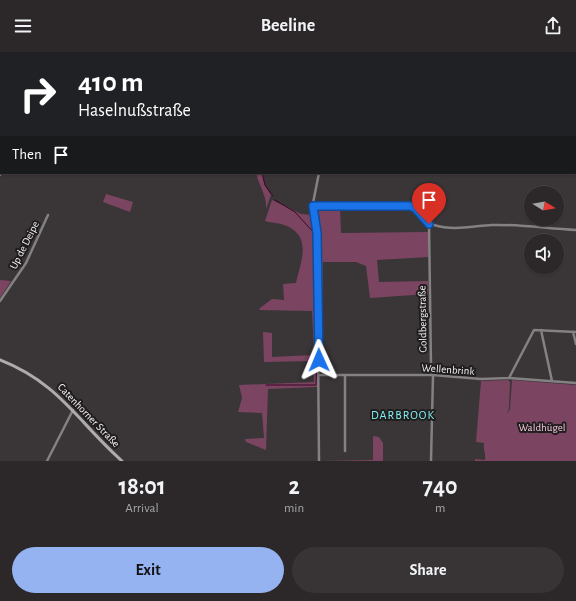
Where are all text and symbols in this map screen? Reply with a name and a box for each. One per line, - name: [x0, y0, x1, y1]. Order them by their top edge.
- icon: menu: [12, 15, 34, 37]
- icon: share: [542, 15, 564, 37]
- text: Beeline: [261, 17, 315, 35]
- icon: right: [12, 68, 64, 120]
- text: 410 m: [78, 69, 144, 97]
- text: Haselnußstraße: [78, 102, 191, 120]
- icon: arrive: [50, 144, 72, 166]
- text: Then: [12, 147, 42, 162]
- pin: [412, 183, 446, 224]
- north arrow: [524, 186, 564, 226]
- map controls: [524, 186, 564, 274]
- icon: arrive: [418, 189, 440, 211]
- street label: Up de Deipe: [8, 219, 41, 271]
- button: sound: [524, 234, 564, 274]
- street label: Goldbergstraße: [416, 285, 429, 353]
- position arrow: [298, 339, 340, 381]
- street label: Wellenbrink: [421, 362, 475, 377]
- street label: Catenhorner Straße: [56, 381, 122, 449]
- district label: DARBROOK: [371, 409, 435, 421]
- park label: Waldhügel: [518, 422, 566, 433]
- text: 18:01: [118, 475, 166, 499]
- text: 2: [288, 475, 300, 499]
- text: 740: [423, 475, 458, 499]
- text: Arrival: [125, 502, 159, 515]
- text: min: [284, 502, 304, 515]
- text: m: [435, 502, 445, 515]
- button: Exit: [12, 547, 284, 593]
- button: Share: [292, 547, 564, 593]

